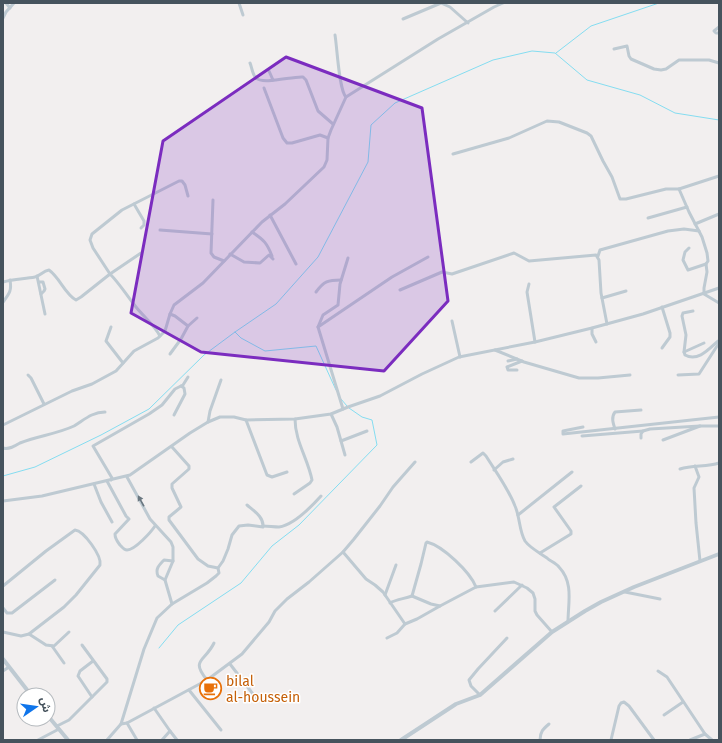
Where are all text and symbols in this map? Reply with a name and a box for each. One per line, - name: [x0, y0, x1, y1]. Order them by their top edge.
- one-way arrow: [137, 496, 144, 507]
- place label: bilal al-houssein: [226, 673, 300, 706]
- cafe icon: bilal al-houssein: [198, 676, 224, 702]
- north arrow: [16, 687, 56, 727]
- text: ش: [37, 696, 53, 714]

